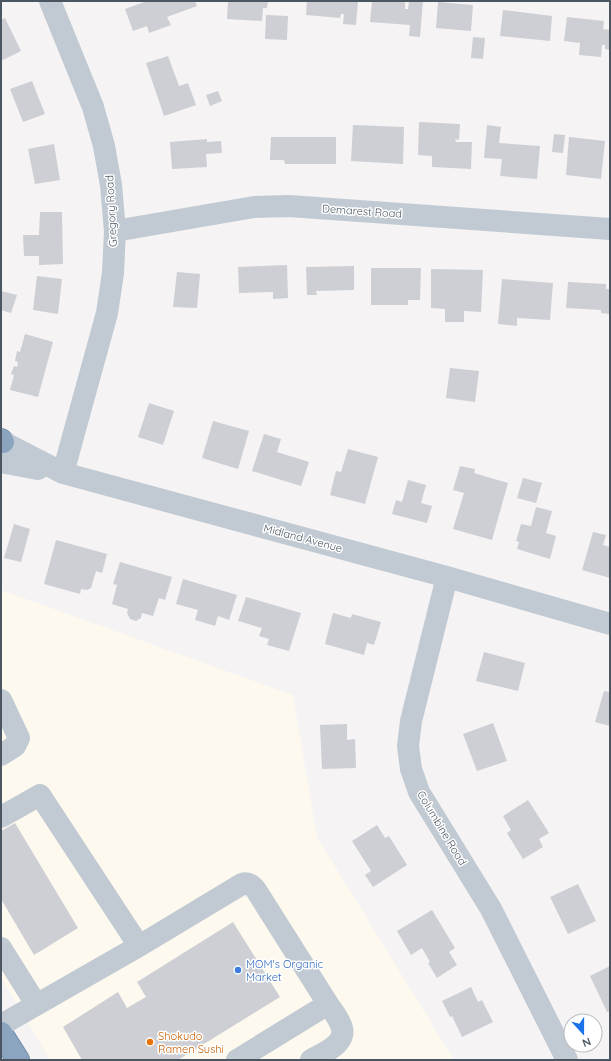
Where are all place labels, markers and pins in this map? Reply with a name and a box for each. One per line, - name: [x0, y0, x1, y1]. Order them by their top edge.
- place label: MOM's Organic Market: [246, 957, 324, 984]
- marker: MOM's Organic Market: [233, 965, 243, 975]
- place label: Shokudo Ramen Sushi: [158, 1029, 224, 1056]
- marker: Shokudo Ramen Sushi: [145, 1037, 155, 1047]

